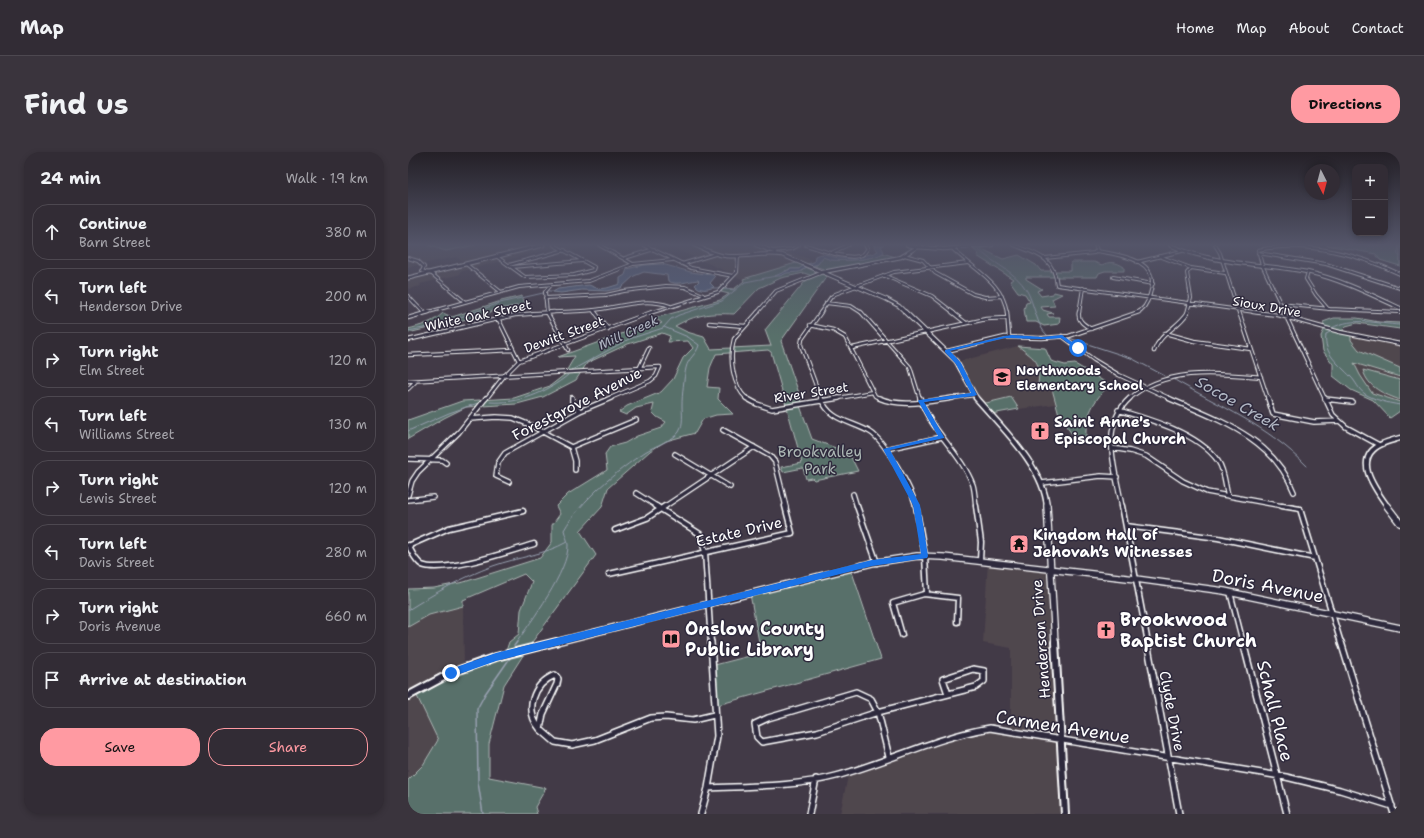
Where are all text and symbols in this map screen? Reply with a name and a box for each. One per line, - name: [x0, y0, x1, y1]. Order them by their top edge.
- text: Map: [20, 15, 64, 40]
- text: Home: [1176, 19, 1215, 37]
- text: Map: [1237, 19, 1267, 37]
- text: About: [1289, 19, 1330, 37]
- text: Contact: [1352, 19, 1404, 37]
- text: Find us: [24, 85, 129, 123]
- button: Directions: [1291, 85, 1400, 123]
- north arrow: [1304, 164, 1340, 200]
- map controls: [1352, 164, 1388, 236]
- button: +: [1352, 164, 1388, 200]
- text: 24 min: [40, 167, 101, 189]
- text: Walk · 1.9 km: [286, 170, 368, 187]
- button: −: [1352, 200, 1388, 236]
- text: Continue: [79, 214, 147, 234]
- icon: ahead: [41, 221, 63, 243]
- text: 380 m: [325, 224, 367, 241]
- text: Barn Street: [79, 234, 151, 251]
- text: Turn left: [79, 278, 147, 298]
- icon: left: [41, 285, 63, 307]
- text: 200 m: [325, 288, 367, 305]
- street label: Sioux Drive: [1231, 292, 1302, 321]
- street label: White Oak Street: [423, 296, 533, 335]
- text: Henderson Drive: [79, 298, 183, 315]
- water label: Mill Creek: [596, 311, 661, 354]
- street label: Dewitt Street: [522, 312, 607, 357]
- route start: [1069, 339, 1087, 357]
- text: Turn right: [79, 342, 159, 362]
- icon: right: [41, 349, 63, 371]
- text: 120 m: [329, 352, 367, 369]
- text: Elm Street: [79, 362, 145, 379]
- place label: Northwoods Elementary School: [1016, 362, 1144, 394]
- street label: Forestgrove Avenue: [509, 363, 645, 445]
- school or university icon: Northwoods Elementary School: [991, 366, 1013, 388]
- water label: Socoe Creek: [1192, 371, 1284, 436]
- street label: River Street: [773, 378, 850, 407]
- text: Turn left: [79, 406, 147, 426]
- place label: Saint Anne's Episcopal Church: [1054, 412, 1186, 449]
- icon: left: [41, 413, 63, 435]
- text: 130 m: [329, 416, 367, 433]
- church icon: Saint Anne's Episcopal Church: [1029, 420, 1051, 442]
- text: Williams Street: [79, 426, 175, 443]
- park label: Brookvalley Park: [778, 442, 862, 479]
- text: Turn right: [79, 470, 159, 490]
- icon: right: [41, 477, 63, 499]
- text: 120 m: [329, 480, 367, 497]
- text: Lewis Street: [79, 490, 157, 507]
- street label: Estate Drive: [694, 512, 784, 552]
- place label: Kingdom Hall of Jehovah’s Witnesses: [1033, 525, 1193, 562]
- temple icon: Kingdom Hall of Jehovah’s Witnesses: [1008, 533, 1030, 555]
- text: Turn left: [79, 534, 147, 554]
- icon: left: [41, 541, 63, 563]
- text: 280 m: [325, 544, 367, 561]
- text: Davis Street: [79, 554, 154, 571]
- street label: Doris Avenue: [1210, 563, 1326, 609]
- street label: Henderson Drive: [1027, 579, 1055, 699]
- text: Turn right: [79, 598, 159, 618]
- icon: right: [41, 605, 63, 627]
- text: 660 m: [325, 608, 367, 625]
- place label: Brookwood Baptist Church: [1120, 608, 1257, 653]
- place label: Onslow County Public Library: [685, 617, 825, 662]
- text: Doris Avenue: [79, 618, 161, 635]
- church icon: Brookwood Baptist Church: [1095, 619, 1117, 641]
- library icon: Onslow County Public Library: [660, 628, 682, 650]
- street label: Schall Place: [1251, 658, 1299, 764]
- route end: [442, 664, 460, 682]
- icon: arrive: [41, 669, 63, 691]
- street label: Clyde Drive: [1154, 669, 1190, 753]
- text: Arrive at destination: [79, 670, 247, 690]
- street label: Carmen Avenue: [994, 705, 1132, 749]
- button: Save: [40, 728, 200, 766]
- button: Share: [208, 728, 368, 766]

